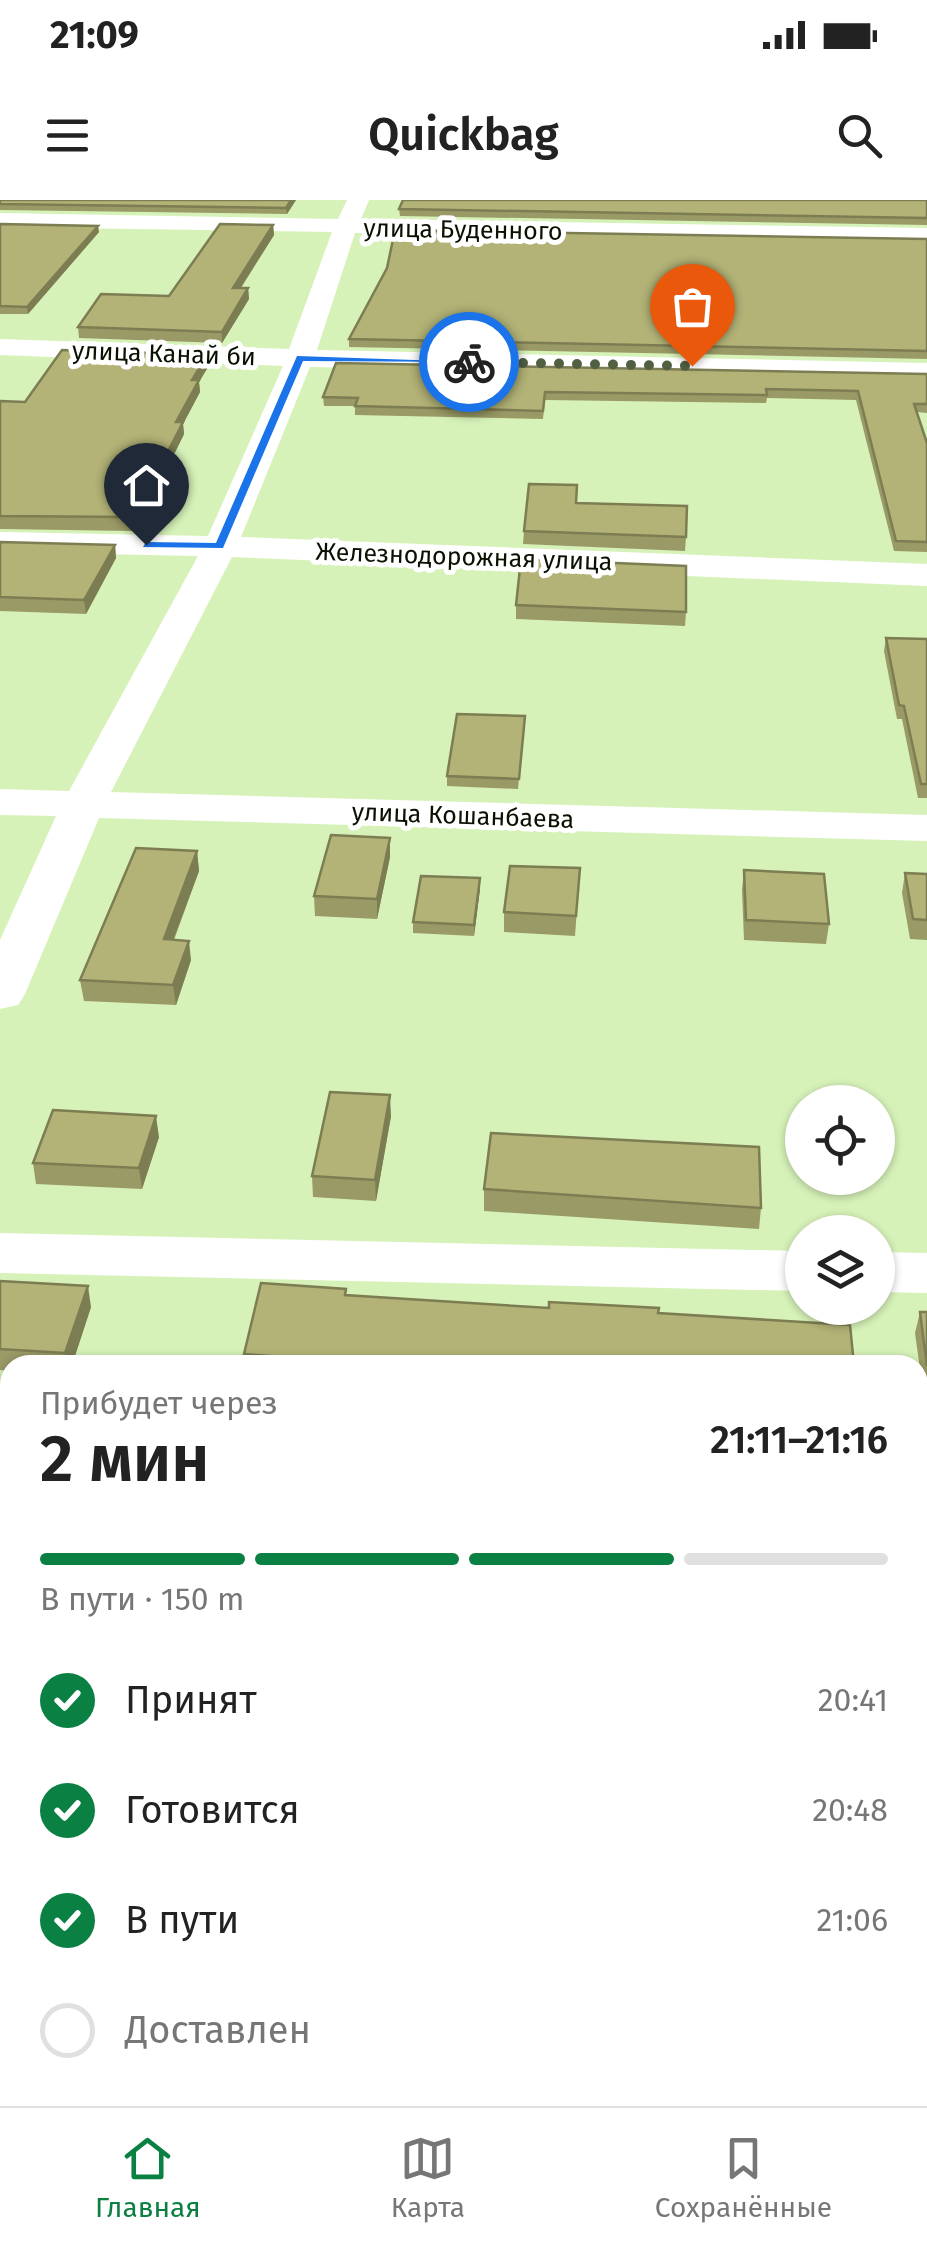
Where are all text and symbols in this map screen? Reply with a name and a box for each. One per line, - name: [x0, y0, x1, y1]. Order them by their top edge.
- text: 21:09: [50, 12, 139, 58]
- icon: menu: [40, 108, 95, 163]
- text: Quickbag: [368, 108, 559, 162]
- icon: search: [832, 108, 887, 163]
- street label: улица Буденного: [363, 213, 563, 247]
- pin: [650, 264, 735, 367]
- icon: bag: [665, 279, 720, 334]
- courier: [419, 312, 519, 412]
- icon: bike: [442, 335, 497, 390]
- street label: улица Канай би: [72, 336, 256, 372]
- pin: [104, 443, 189, 546]
- icon: home: [119, 458, 174, 513]
- street label: Железнодорожная улица: [315, 537, 613, 577]
- street label: улица Кошанбаева: [351, 797, 575, 835]
- map controls: [785, 1085, 895, 1325]
- button: locate: [785, 1085, 895, 1195]
- button: layers: [785, 1215, 895, 1325]
- text: Прибудет через: [40, 1384, 278, 1422]
- text: 21:11–21:16: [710, 1417, 888, 1463]
- text: 2 мин: [40, 1420, 210, 1498]
- text: В пути · 150 m: [40, 1580, 244, 1618]
- icon: check: [40, 1673, 95, 1728]
- text: Принят: [125, 1677, 257, 1723]
- text: 20:41: [818, 1681, 888, 1719]
- icon: check: [40, 1783, 95, 1838]
- text: Готовится: [125, 1787, 300, 1833]
- text: 20:48: [812, 1791, 888, 1829]
- icon: check: [40, 1893, 95, 1948]
- text: В пути: [125, 1897, 239, 1943]
- text: 21:06: [817, 1901, 888, 1939]
- text: Доставлен: [125, 2007, 311, 2053]
- tab: Главная: [95, 2131, 201, 2224]
- tab: Карта: [391, 2131, 465, 2224]
- tab: Сохранённые: [655, 2131, 832, 2224]

